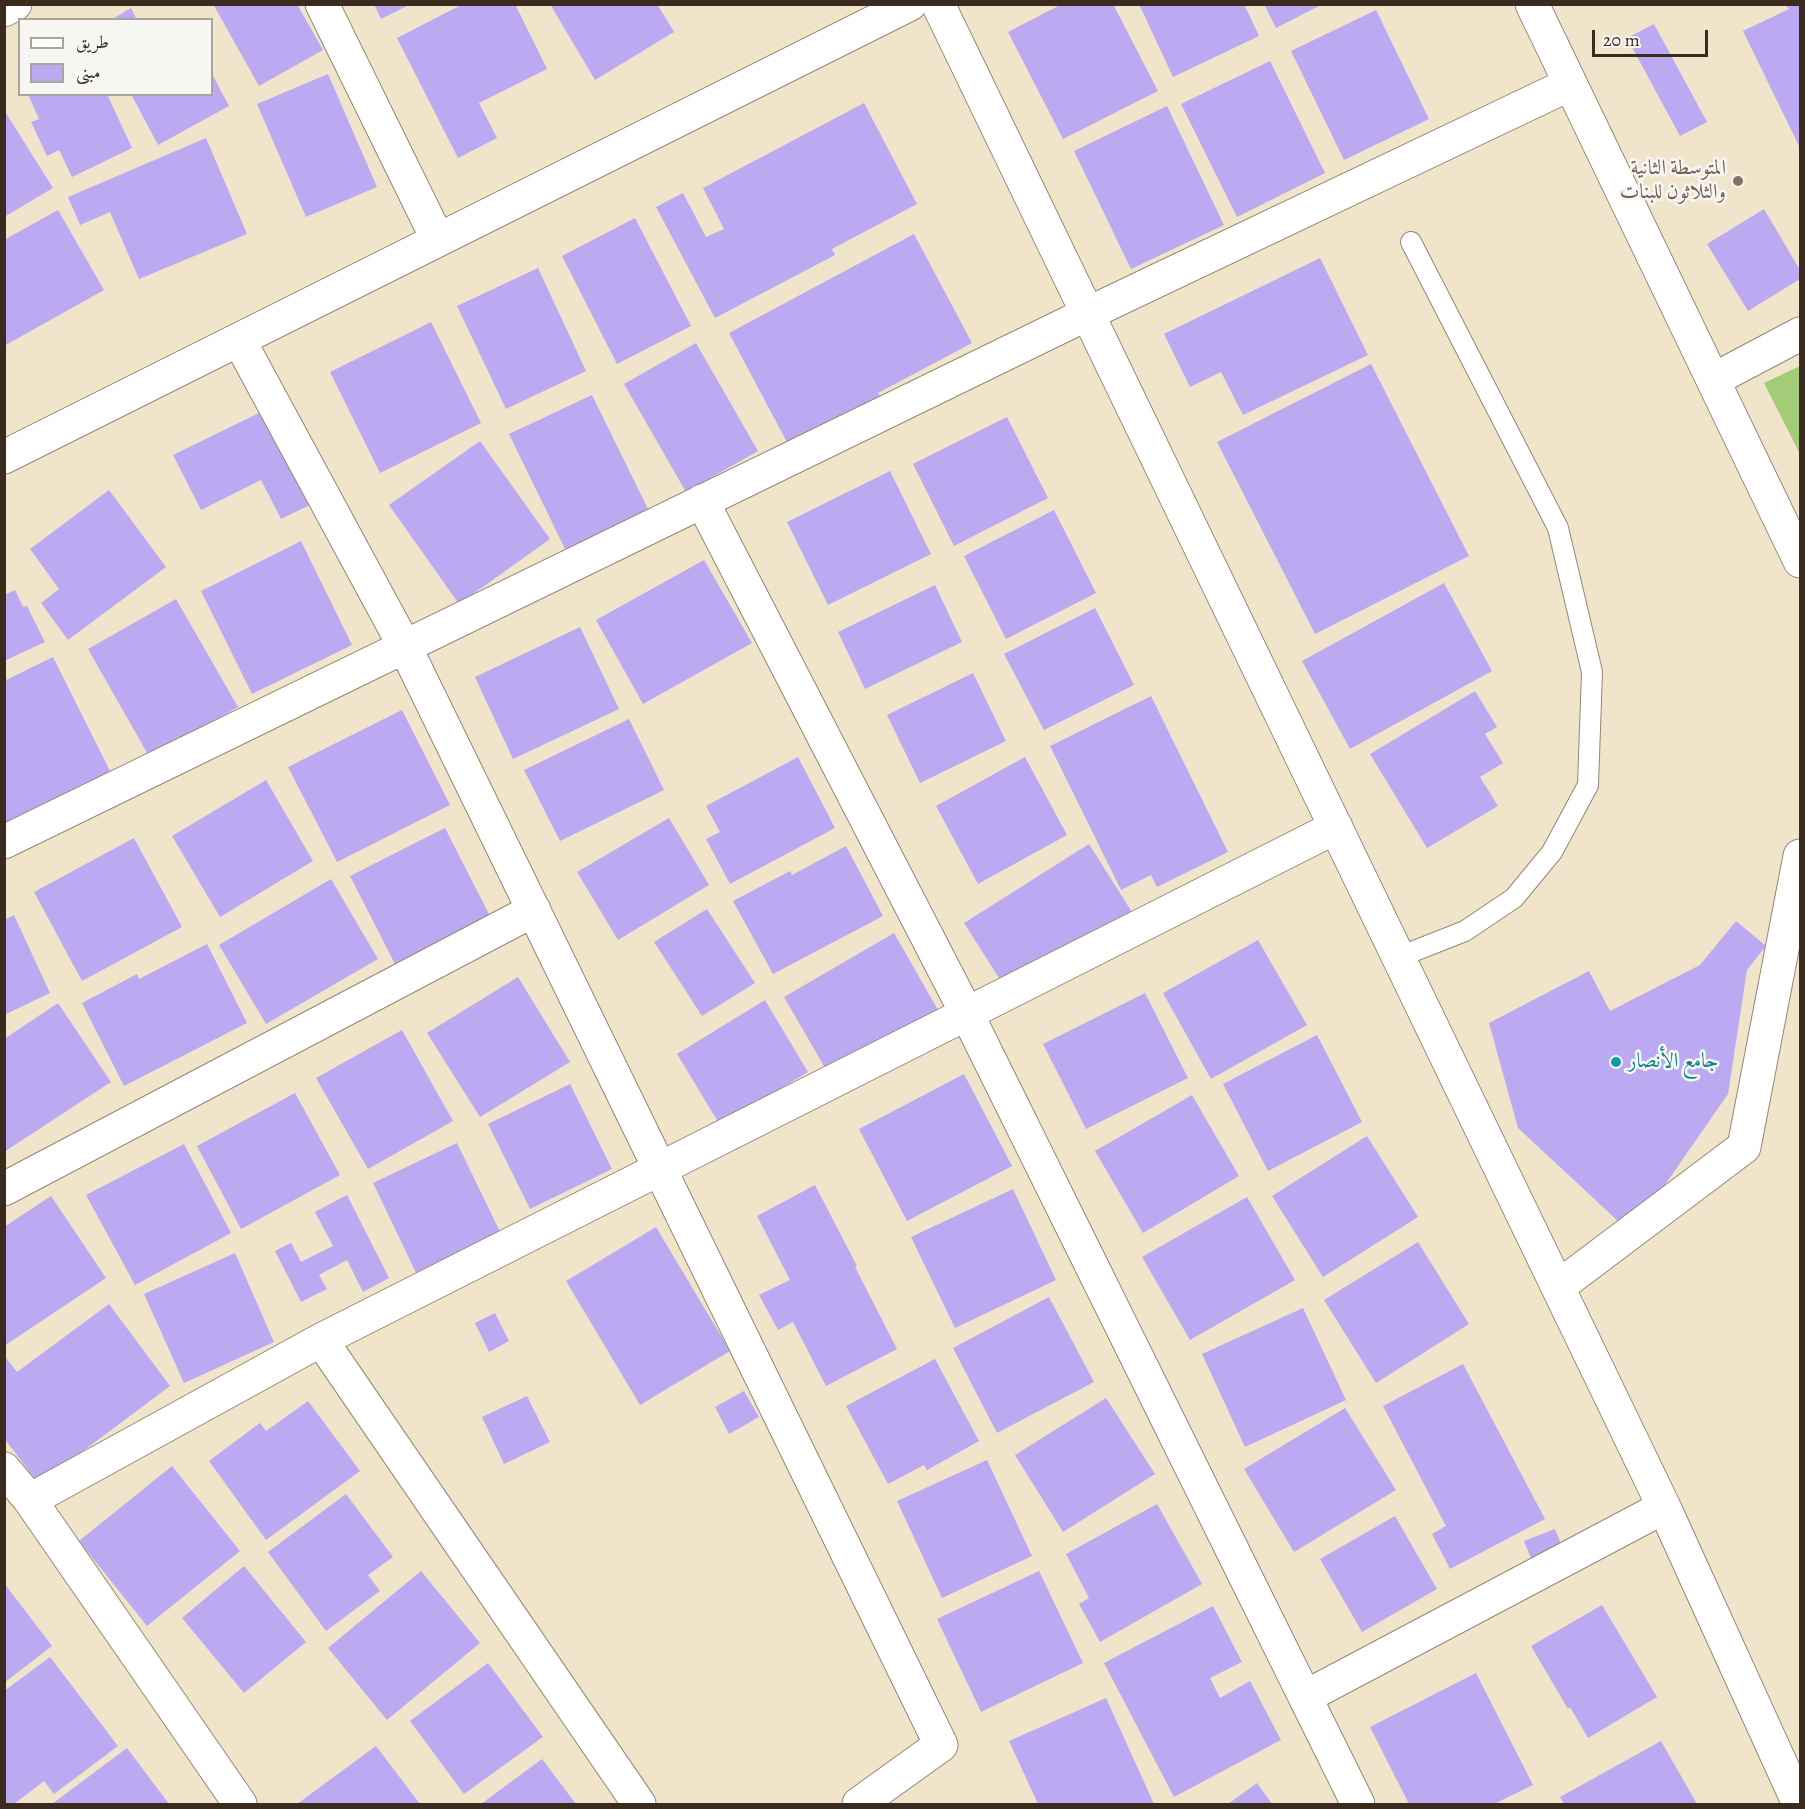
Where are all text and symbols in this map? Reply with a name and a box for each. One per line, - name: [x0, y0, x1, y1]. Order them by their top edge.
- legend: [18, 18, 213, 96]
- scale bar: [1595, 18, 1710, 56]
- text: 20 m: [1603, 28, 1640, 52]
- text: طريق: [76, 30, 109, 54]
- text: مبنى: [76, 60, 101, 84]
- place label: المتوسطة الثانية والثلاثون للبنات: [1620, 156, 1726, 206]
- marker: المتوسطة الثانية والثلاثون للبنات: [1731, 174, 1745, 188]
- place label: جامع الأنصار: [1628, 1049, 1719, 1075]
- marker: جامع الأنصار: [1609, 1055, 1623, 1069]

